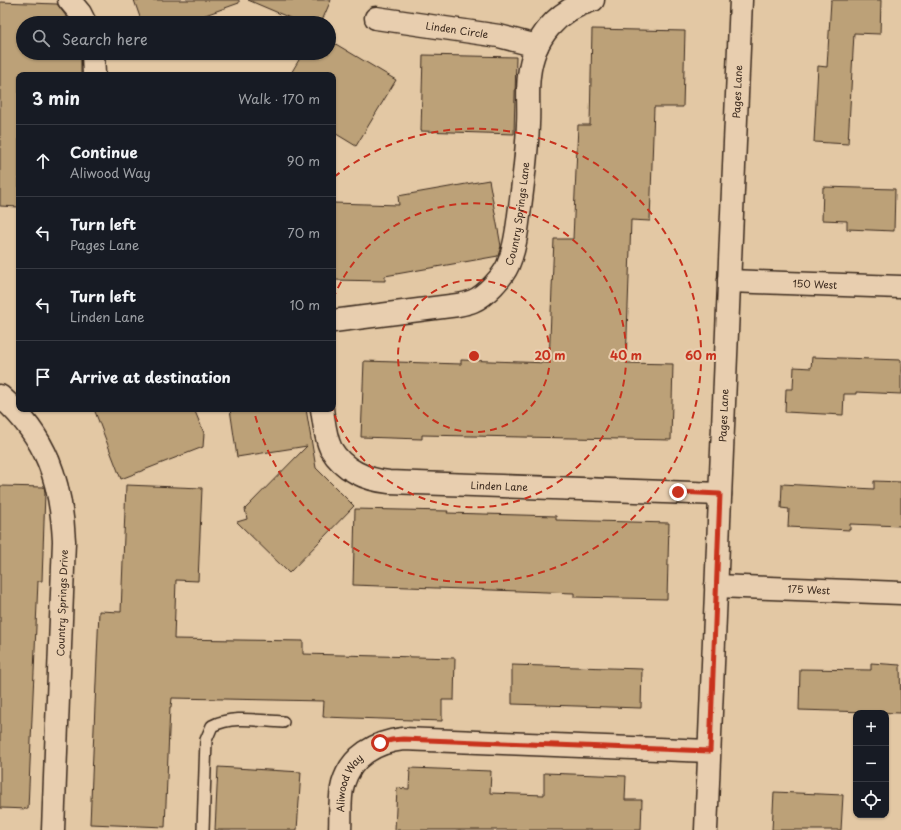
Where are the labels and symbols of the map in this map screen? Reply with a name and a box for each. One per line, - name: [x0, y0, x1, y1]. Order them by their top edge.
- street label: Linden Circle: [425, 17, 490, 41]
- street label: Pages Lane: [728, 64, 745, 119]
- street label: Country Springs Lane: [501, 161, 532, 268]
- street label: 150 West: [792, 275, 838, 292]
- text: 20 m: [534, 346, 566, 364]
- text: 40 m: [610, 346, 642, 364]
- text: 60 m: [685, 346, 717, 364]
- centre of rings: [467, 349, 481, 363]
- street label: Pages Lane: [714, 388, 732, 442]
- street label: Linden Lane: [471, 477, 529, 494]
- route end: [669, 483, 687, 501]
- street label: Country Springs Drive: [52, 549, 72, 657]
- street label: 175 West: [787, 581, 831, 597]
- route start: [371, 734, 389, 752]
- street label: Aliwood Way: [332, 750, 366, 812]

